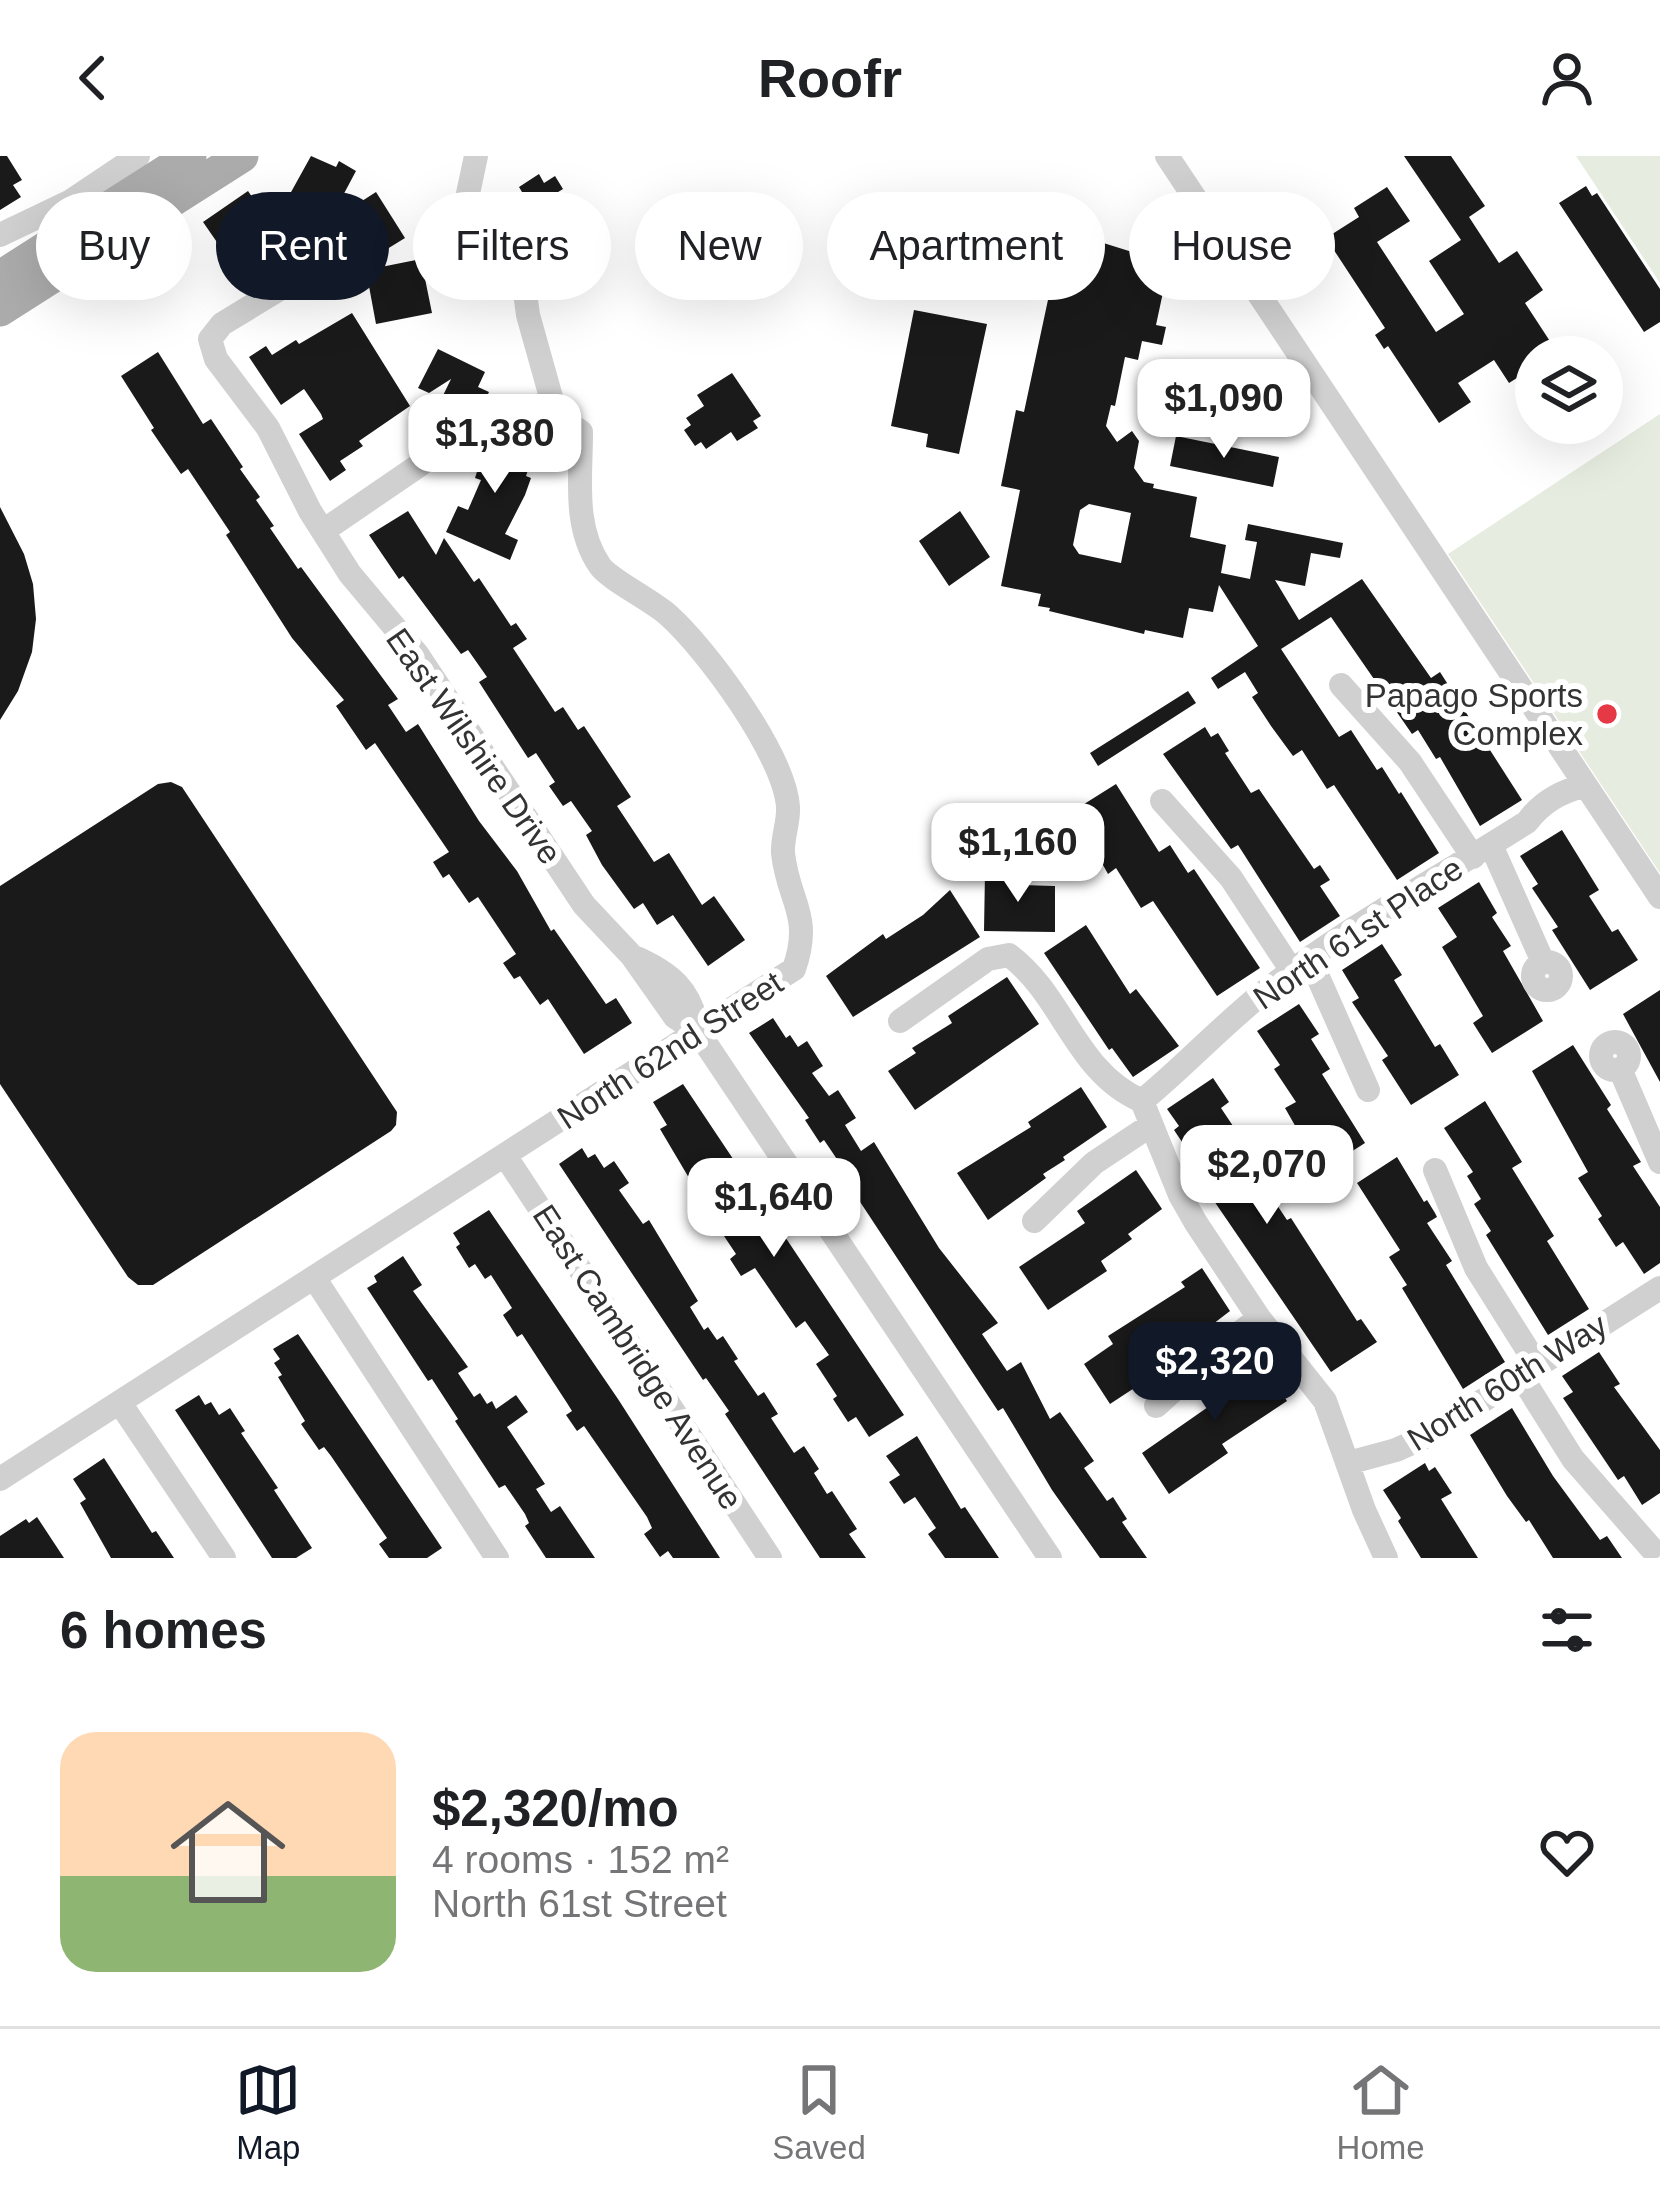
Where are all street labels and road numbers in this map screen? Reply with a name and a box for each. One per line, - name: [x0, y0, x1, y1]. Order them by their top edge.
- street label: East Wilshire Drive: [379, 621, 569, 871]
- street label: North 61st Place: [1247, 849, 1469, 1017]
- street label: North 62nd Street: [551, 964, 789, 1136]
- street label: East Cambridge Avenue: [526, 1198, 750, 1516]
- street label: North 60th Way: [1400, 1306, 1614, 1458]

